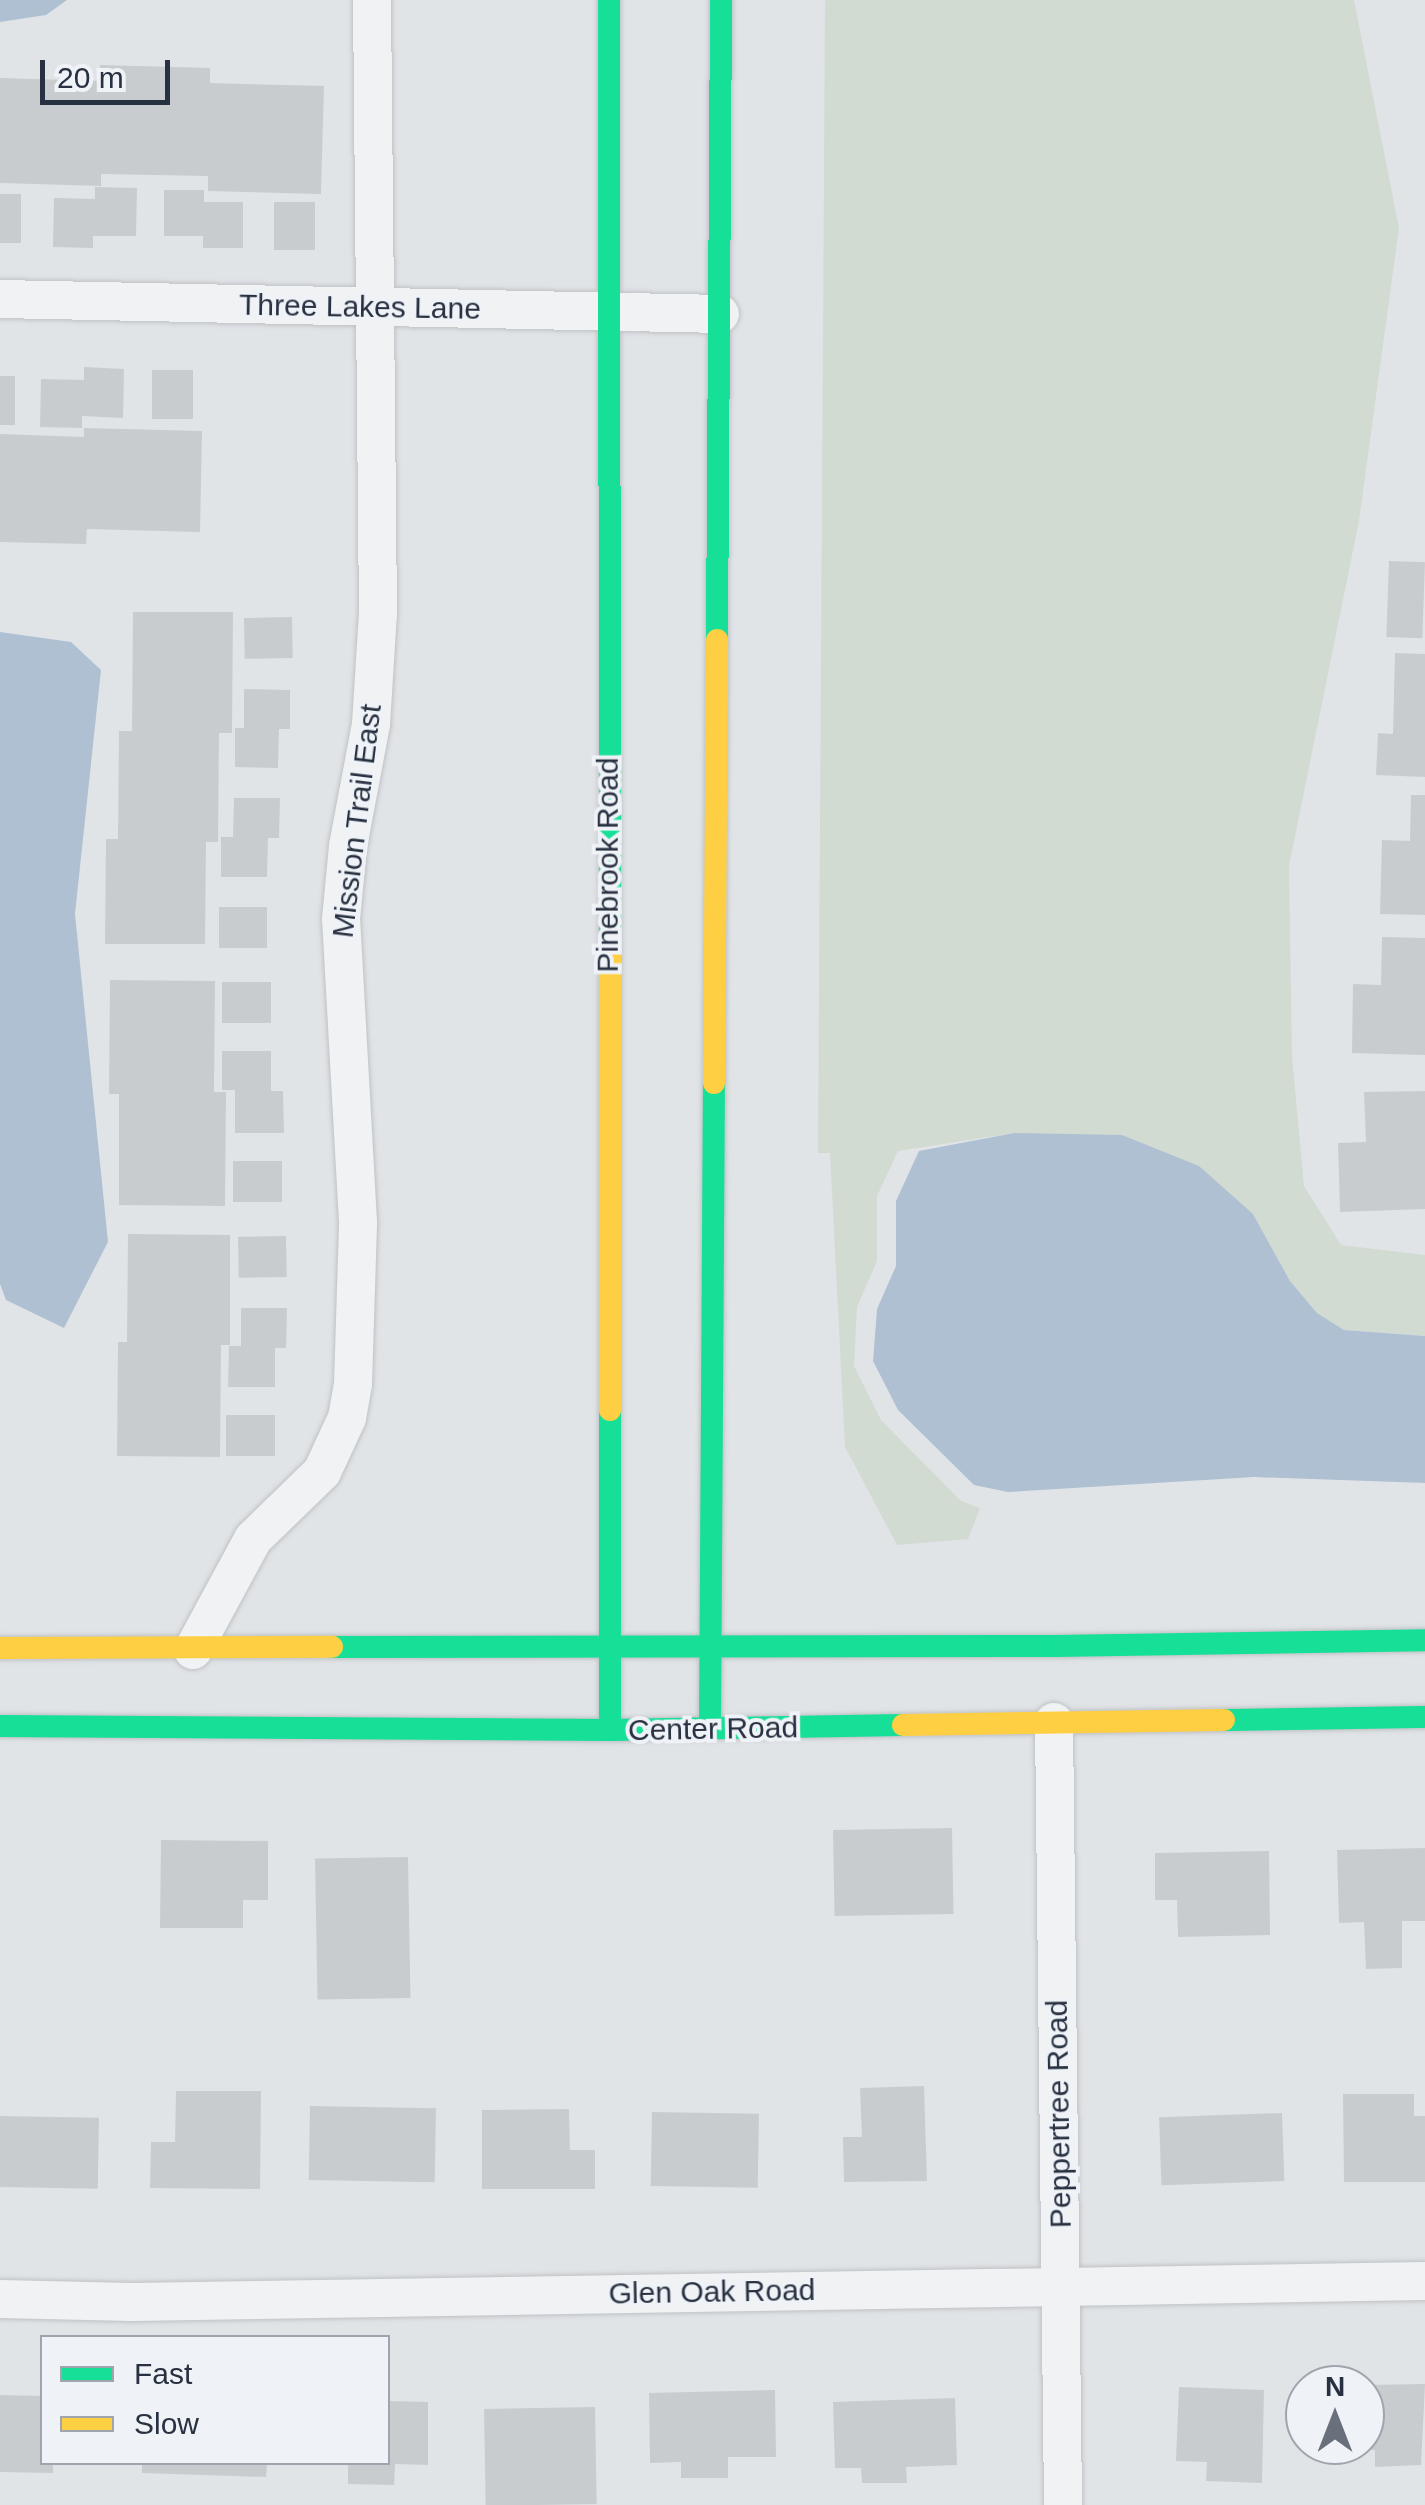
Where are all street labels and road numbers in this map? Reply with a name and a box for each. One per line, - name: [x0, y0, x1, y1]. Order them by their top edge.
- street label: Three Lakes Lane: [239, 287, 481, 327]
- street label: Mission Trail East: [325, 702, 389, 940]
- street label: Pinebrook Road: [590, 757, 626, 973]
- street label: Center Road: [628, 1710, 798, 1748]
- street label: Peppertree Road: [1039, 1999, 1079, 2229]
- street label: Glen Oak Road: [608, 2272, 816, 2312]

